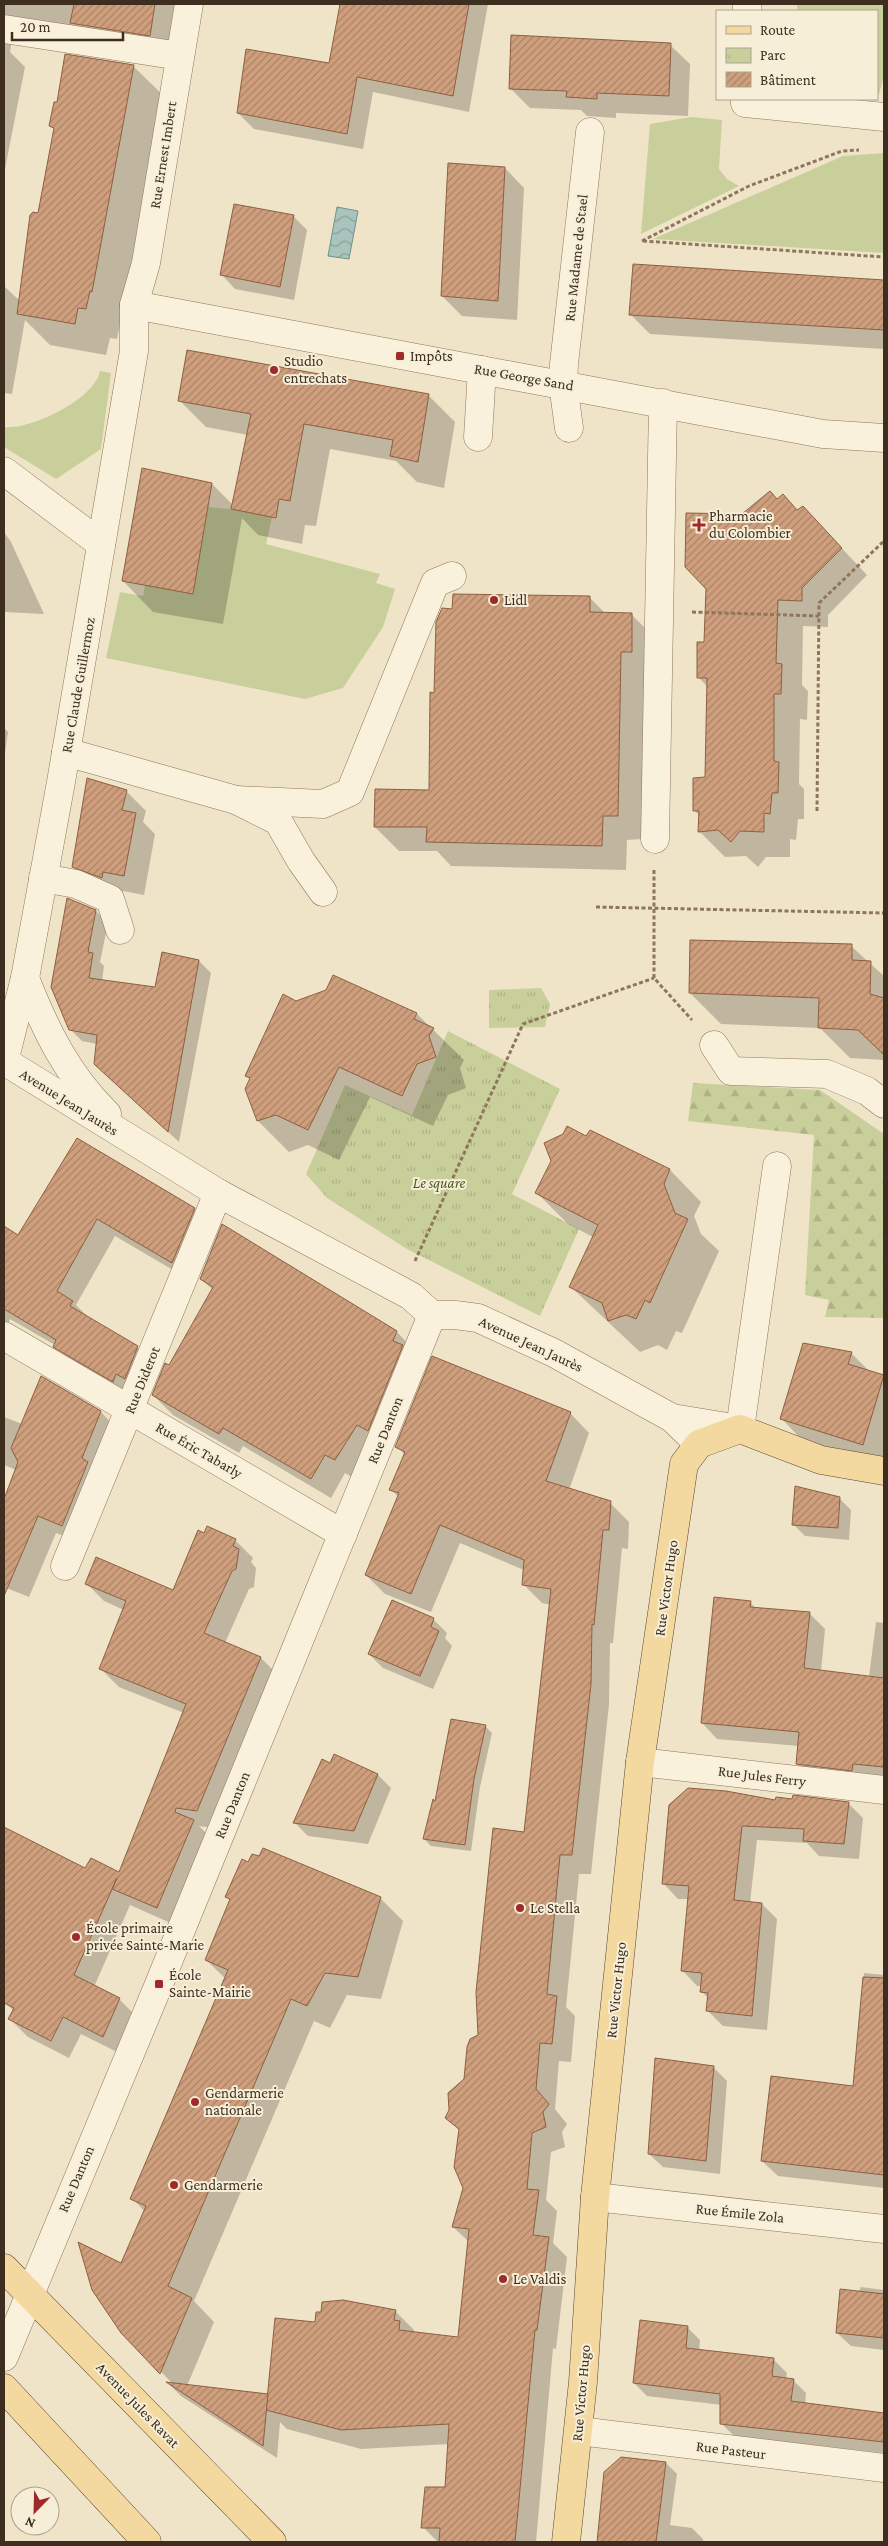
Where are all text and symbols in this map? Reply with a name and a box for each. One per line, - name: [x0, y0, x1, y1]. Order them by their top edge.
- scale bar: [12, 10, 124, 42]
- legend: [716, 10, 878, 100]
- text: 20 m: [20, 19, 51, 35]
- text: Route: [760, 22, 795, 38]
- text: Parc: [760, 47, 786, 63]
- text: Bâtiment: [760, 72, 817, 88]
- street label: Rue Ernest Imbert: [147, 99, 180, 210]
- street label: Rue Madame de Stael: [561, 194, 591, 322]
- place label: Impôts: [410, 348, 453, 365]
- marker: Impôts: [394, 350, 406, 362]
- place label: Studio entrechats: [284, 353, 347, 386]
- street label: Rue George Sand: [473, 360, 575, 395]
- marker: Studio entrechats: [268, 364, 280, 376]
- place label: Pharmacie du Colombier: [709, 508, 792, 541]
- marker: Pharmacie du Colombier: [693, 519, 705, 531]
- place label: Lidl: [504, 592, 527, 608]
- marker: Lidl: [488, 594, 500, 606]
- street label: Rue Claude Guillermoz: [58, 616, 98, 754]
- street label: Avenue Jean Jaurès: [16, 1065, 121, 1140]
- park label: Le square: [413, 1175, 466, 1192]
- street label: Avenue Jean Jaurès: [476, 1313, 586, 1376]
- street label: Rue Diderot: [121, 1343, 163, 1416]
- street label: Rue Danton: [364, 1394, 406, 1466]
- street label: Rue Éric Tabarly: [152, 1419, 245, 1482]
- street label: Rue Victor Hugo: [651, 1539, 682, 1637]
- street label: Rue Jules Ferry: [717, 1763, 807, 1790]
- street label: Rue Danton: [211, 1769, 253, 1841]
- place label: Le Stella: [530, 1900, 580, 1916]
- marker: Le Stella: [514, 1902, 526, 1914]
- place label: École primaire privée Sainte-Marie: [86, 1920, 205, 1954]
- marker: École primaire privée Sainte-Marie: [70, 1931, 82, 1943]
- street label: Rue Victor Hugo: [603, 1941, 630, 2039]
- place label: École Sainte-Mairie: [169, 1967, 252, 2000]
- marker: École Sainte-Mairie: [153, 1978, 165, 1990]
- place label: Gendarmerie nationale: [205, 2085, 284, 2118]
- marker: Gendarmerie nationale: [189, 2096, 201, 2108]
- street label: Rue Danton: [55, 2143, 97, 2215]
- place label: Gendarmerie: [184, 2177, 263, 2193]
- marker: Gendarmerie: [168, 2179, 180, 2191]
- street label: Rue Émile Zola: [695, 2200, 785, 2226]
- place label: Le Valdis: [513, 2271, 566, 2287]
- marker: Le Valdis: [497, 2273, 509, 2285]
- street label: Rue Victor Hugo: [569, 2344, 594, 2442]
- street label: Avenue Jules Ravat: [92, 2359, 184, 2452]
- street label: Rue Pasteur: [695, 2438, 768, 2462]
- north arrow: [10, 2486, 60, 2536]
- text: N: [22, 2514, 37, 2532]

